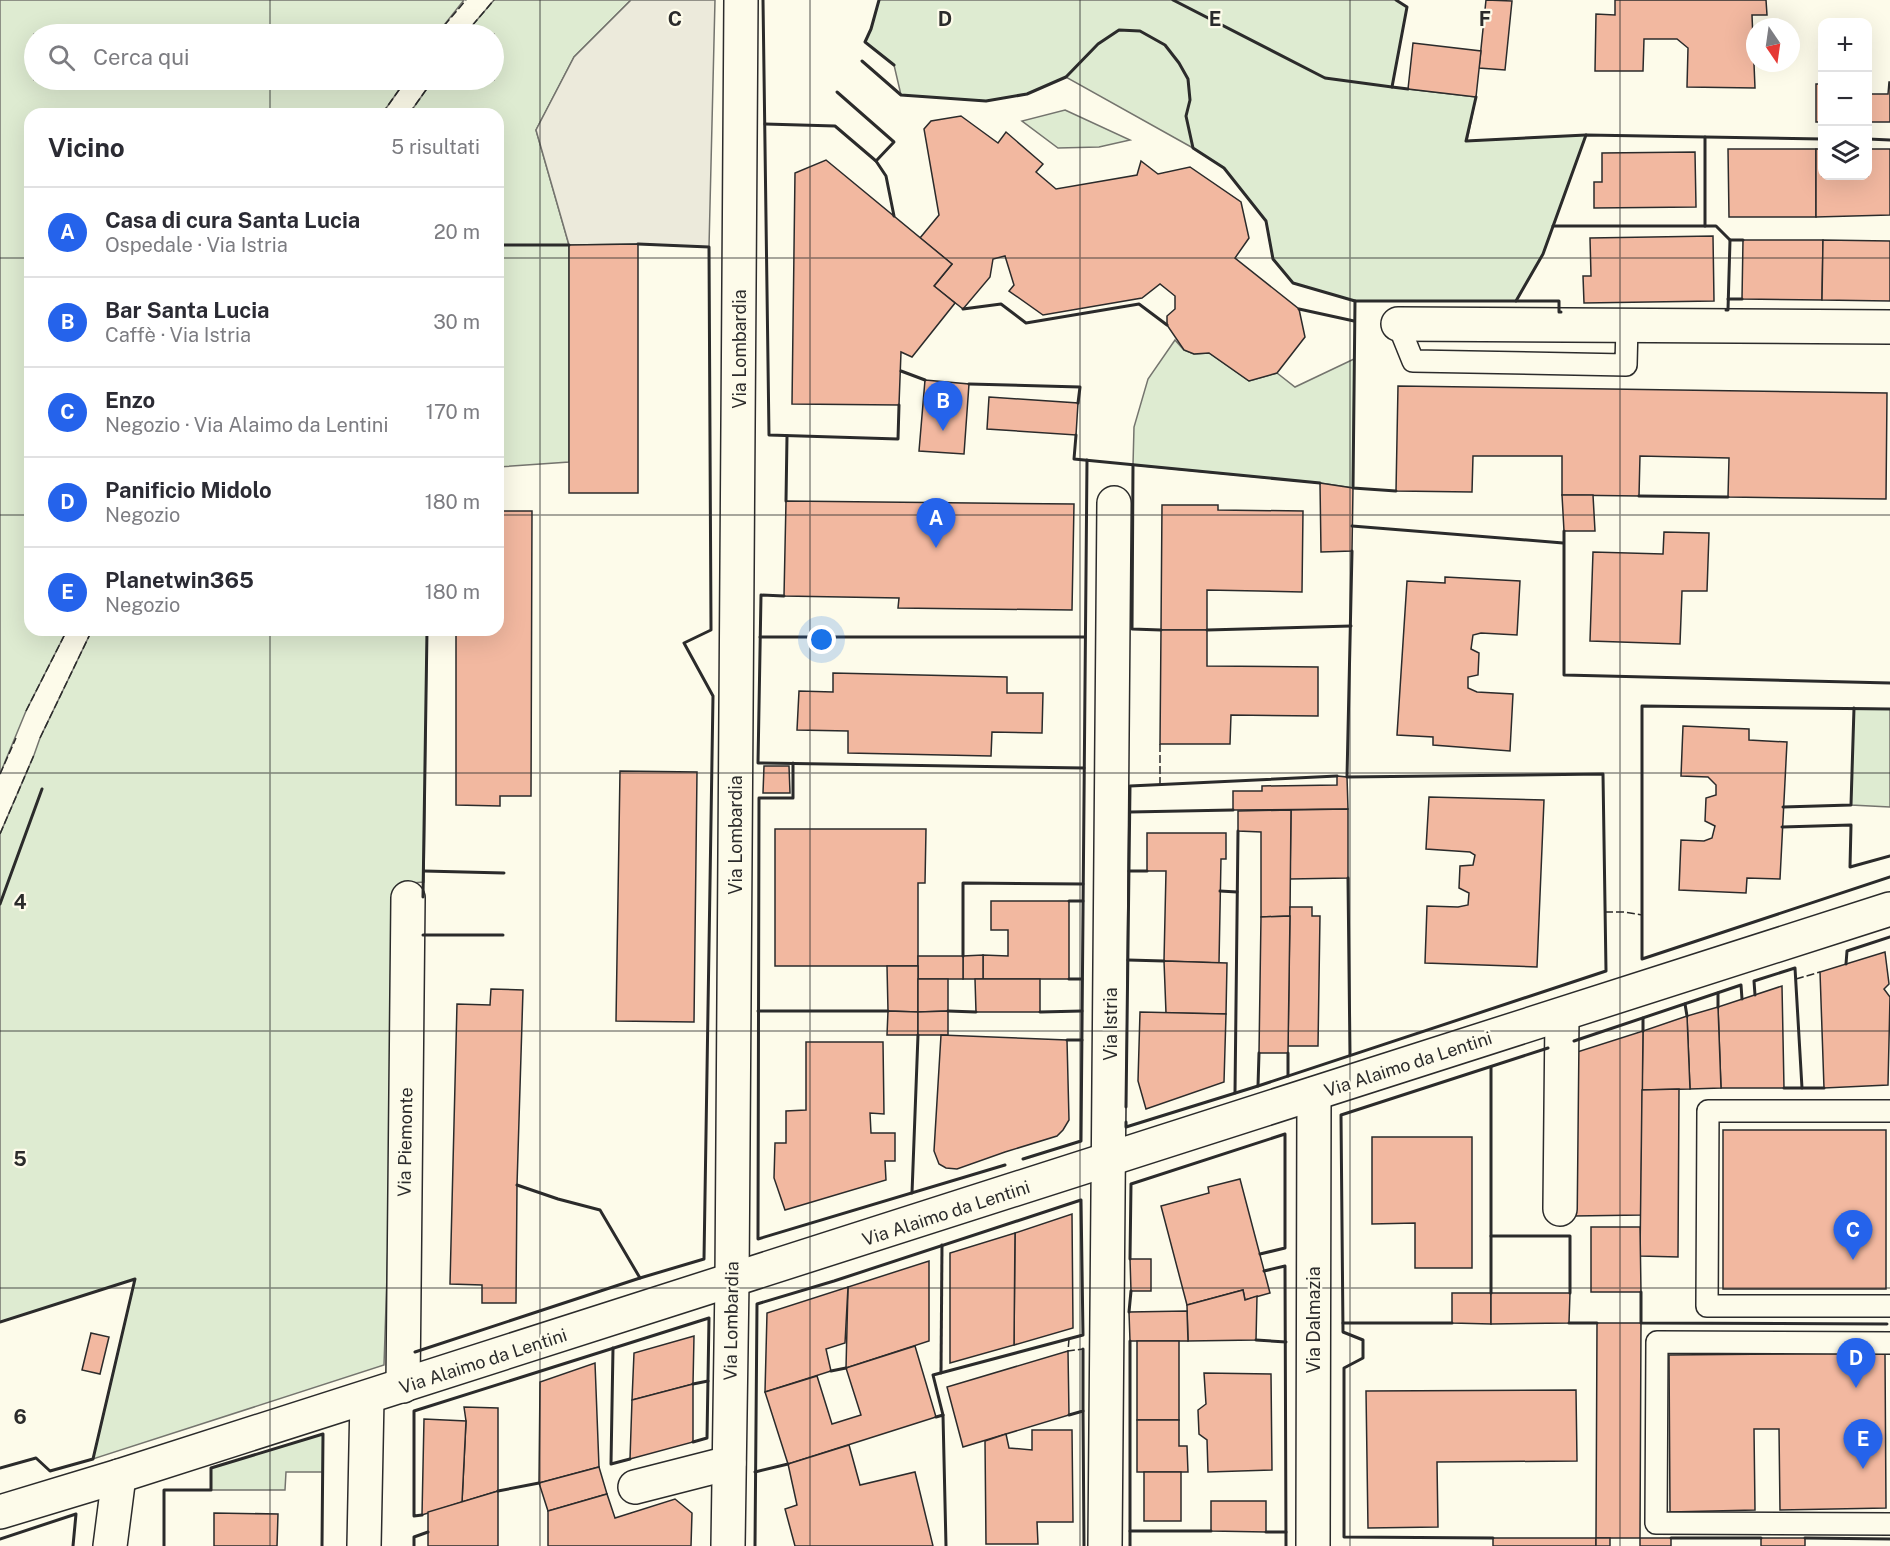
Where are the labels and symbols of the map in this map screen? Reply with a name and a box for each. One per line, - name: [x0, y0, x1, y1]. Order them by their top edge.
- text: C: [668, 7, 682, 31]
- text: D: [938, 7, 952, 31]
- text: E: [1209, 7, 1221, 31]
- text: F: [1479, 7, 1491, 31]
- north arrow: [1746, 18, 1800, 72]
- street label: Via Lombardia: [729, 289, 750, 409]
- pin: B: [924, 382, 962, 431]
- pin: A: [916, 498, 956, 548]
- your location: [807, 625, 836, 654]
- street label: Via Lombardia: [725, 775, 746, 895]
- text: 4: [13, 890, 27, 914]
- street label: Via Istria: [1100, 987, 1121, 1061]
- street label: Via Alaimo da Lentini: [1322, 1027, 1494, 1101]
- street label: Via Piemonte: [394, 1087, 416, 1197]
- text: 5: [13, 1147, 27, 1171]
- street label: Via Alaimo da Lentini: [860, 1176, 1032, 1250]
- pin: C: [1834, 1210, 1872, 1260]
- street label: Via Lombardia: [719, 1261, 743, 1381]
- street label: Via Dalmazia: [1303, 1266, 1324, 1374]
- street label: Via Alaimo da Lentini: [397, 1324, 569, 1398]
- pin: D: [1836, 1338, 1876, 1388]
- text: 6: [13, 1405, 27, 1429]
- pin: E: [1844, 1420, 1882, 1469]

